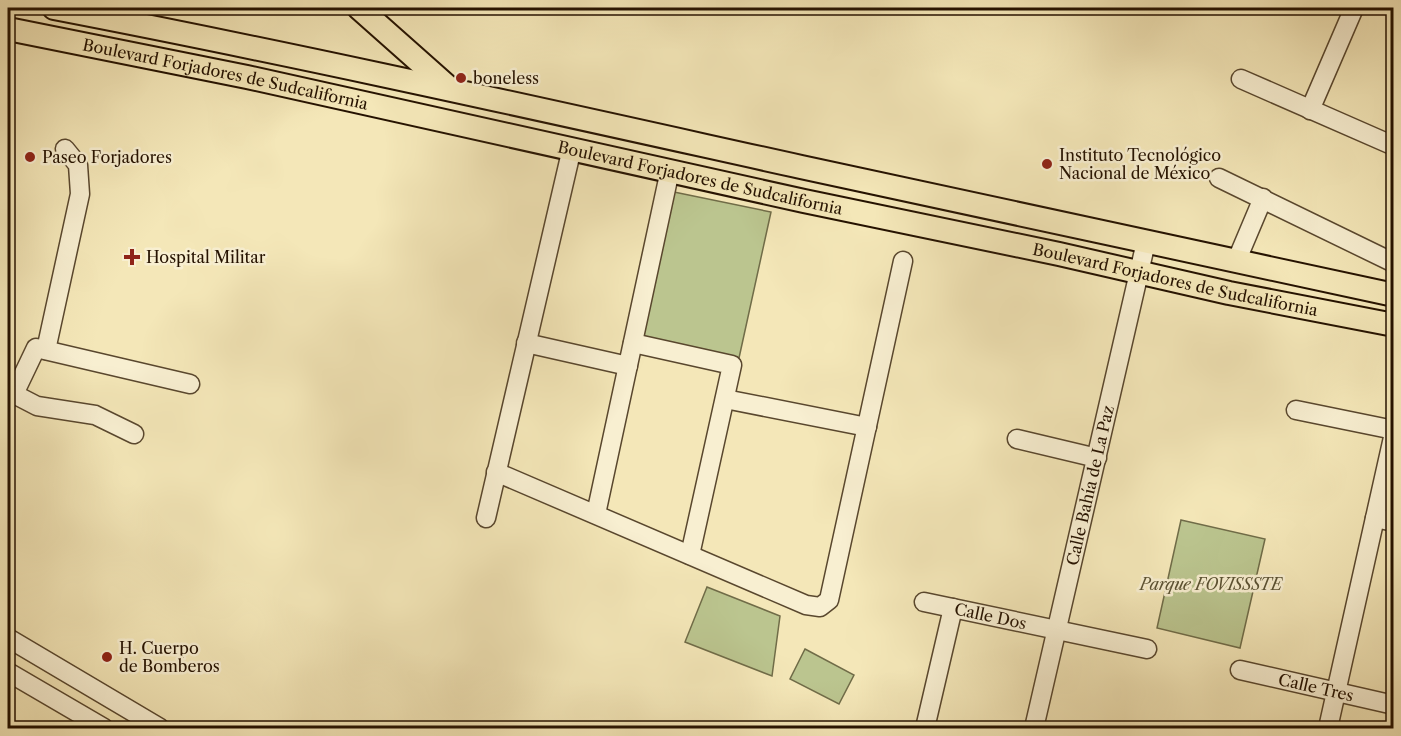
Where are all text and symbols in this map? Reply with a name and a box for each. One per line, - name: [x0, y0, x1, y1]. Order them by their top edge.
- street label: Boulevard Forjadores de Sudcalifornia: [81, 34, 371, 114]
- place label: boneless: [473, 68, 539, 88]
- marker: boneless: [454, 71, 468, 85]
- street label: Boulevard Forjadores de Sudcalifornia: [556, 136, 845, 219]
- place label: Instituto Tecnológico Nacional de México: [1059, 145, 1221, 183]
- place label: Paseo Forjadores: [42, 147, 172, 167]
- marker: Paseo Forjadores: [23, 150, 37, 164]
- marker: Instituto Tecnológico Nacional de México: [1040, 157, 1054, 171]
- street label: Boulevard Forjadores de Sudcalifornia: [1031, 239, 1320, 320]
- place label: Hospital Militar: [146, 247, 266, 267]
- marker: Hospital Militar: [123, 248, 141, 266]
- street label: Calle Bahía de La Paz: [1062, 403, 1118, 567]
- park label: Parque FOVISSSTE: [1138, 574, 1283, 594]
- street label: Calle Dos: [953, 599, 1028, 633]
- place label: H. Cuerpo de Bomberos: [119, 638, 220, 676]
- marker: H. Cuerpo de Bomberos: [100, 650, 114, 664]
- street label: Calle Tres: [1276, 669, 1356, 706]

